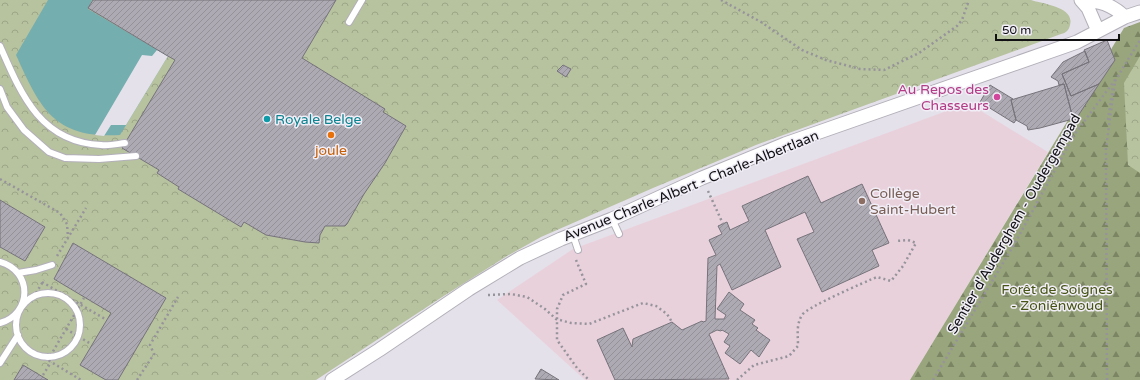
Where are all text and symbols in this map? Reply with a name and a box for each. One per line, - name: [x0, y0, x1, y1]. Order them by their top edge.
- scale bar: [996, 16, 1119, 42]
- text: 50 m: [1002, 23, 1031, 37]
- place label: Au Repos des Chasseurs: [898, 81, 989, 114]
- marker: Au Repos des Chasseurs: [992, 92, 1002, 102]
- place label: Royale Belge: [275, 111, 362, 128]
- street label: Sentier d'Auderghem - Oudergempad: [944, 111, 1084, 337]
- marker: Royale Belge: [262, 114, 272, 124]
- street label: Avenue Charle-Albert - Charle-Albertlaan: [561, 127, 821, 245]
- marker: joule: [326, 130, 336, 140]
- place label: joule: [314, 142, 347, 159]
- place label: Collège Saint-Hubert: [870, 185, 956, 218]
- marker: Collège Saint-Hubert: [857, 196, 867, 206]
- park label: Forêt de Soignes - Zoniënwoud: [1001, 281, 1113, 314]

